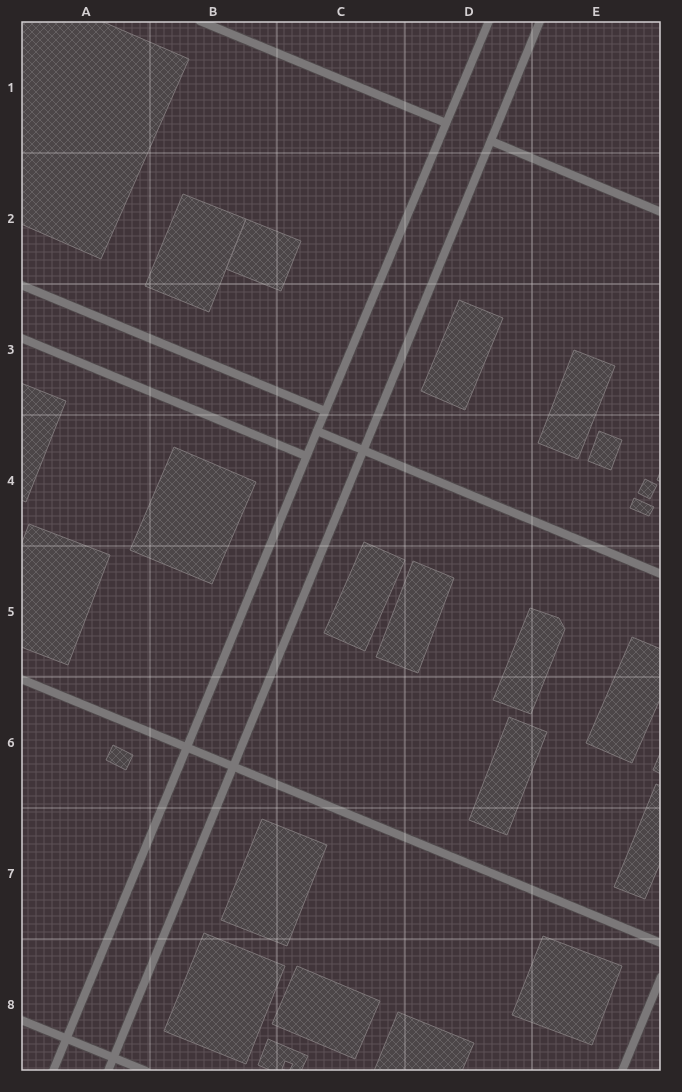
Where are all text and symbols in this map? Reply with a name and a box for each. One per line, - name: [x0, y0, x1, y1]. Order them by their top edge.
- text: A: [81, 4, 91, 18]
- text: B: [209, 4, 218, 18]
- text: C: [337, 4, 346, 18]
- text: D: [464, 4, 474, 18]
- text: E: [592, 4, 600, 18]
- text: 1: [7, 80, 15, 94]
- text: 2: [7, 211, 15, 225]
- text: 3: [7, 342, 15, 356]
- text: 4: [7, 473, 15, 487]
- text: 5: [7, 604, 15, 618]
- text: 6: [7, 735, 15, 749]
- text: 7: [7, 866, 15, 880]
- text: 8: [7, 997, 15, 1011]

